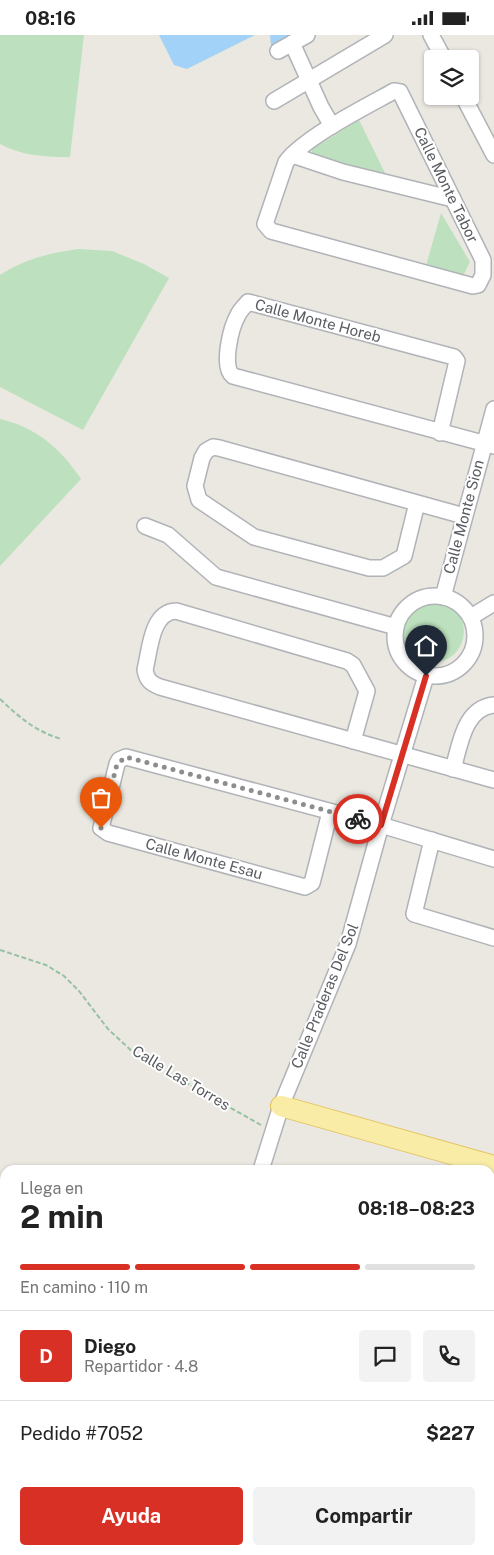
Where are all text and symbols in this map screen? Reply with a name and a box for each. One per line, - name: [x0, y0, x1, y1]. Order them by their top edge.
- text: 08:16: [25, 7, 76, 29]
- map controls: [424, 50, 479, 105]
- button: layers: [424, 50, 479, 105]
- street label: Calle Monte Tabor: [411, 124, 482, 245]
- street label: Calle Monte Horeb: [253, 296, 383, 346]
- street label: Calle Monte Sion: [440, 458, 487, 576]
- pin: [405, 625, 447, 676]
- icon: home: [412, 632, 440, 660]
- pin: [80, 777, 122, 828]
- icon: bag: [87, 784, 115, 812]
- courier: [333, 794, 383, 844]
- icon: bike: [344, 805, 372, 833]
- street label: Calle Monte Esau: [144, 835, 265, 882]
- street label: Calle Praderas Del Sol: [288, 921, 361, 1071]
- street label: Calle Las Torres: [129, 1042, 233, 1113]
- text: Llega en: [20, 1179, 83, 1198]
- text: 08:18–08:23: [358, 1197, 475, 1219]
- text: 2 min: [20, 1198, 104, 1235]
- text: En camino · 110 m: [20, 1278, 148, 1297]
- button: chat: [359, 1330, 411, 1382]
- button: phone: [423, 1330, 475, 1382]
- text: Diego: [84, 1335, 136, 1357]
- text: D: [39, 1345, 53, 1367]
- text: Repartidor · 4.8: [84, 1357, 198, 1376]
- text: Pedido #7052: [20, 1422, 143, 1444]
- text: $227: [426, 1422, 475, 1444]
- button: Ayuda: [20, 1487, 243, 1545]
- button: Compartir: [253, 1487, 475, 1545]

